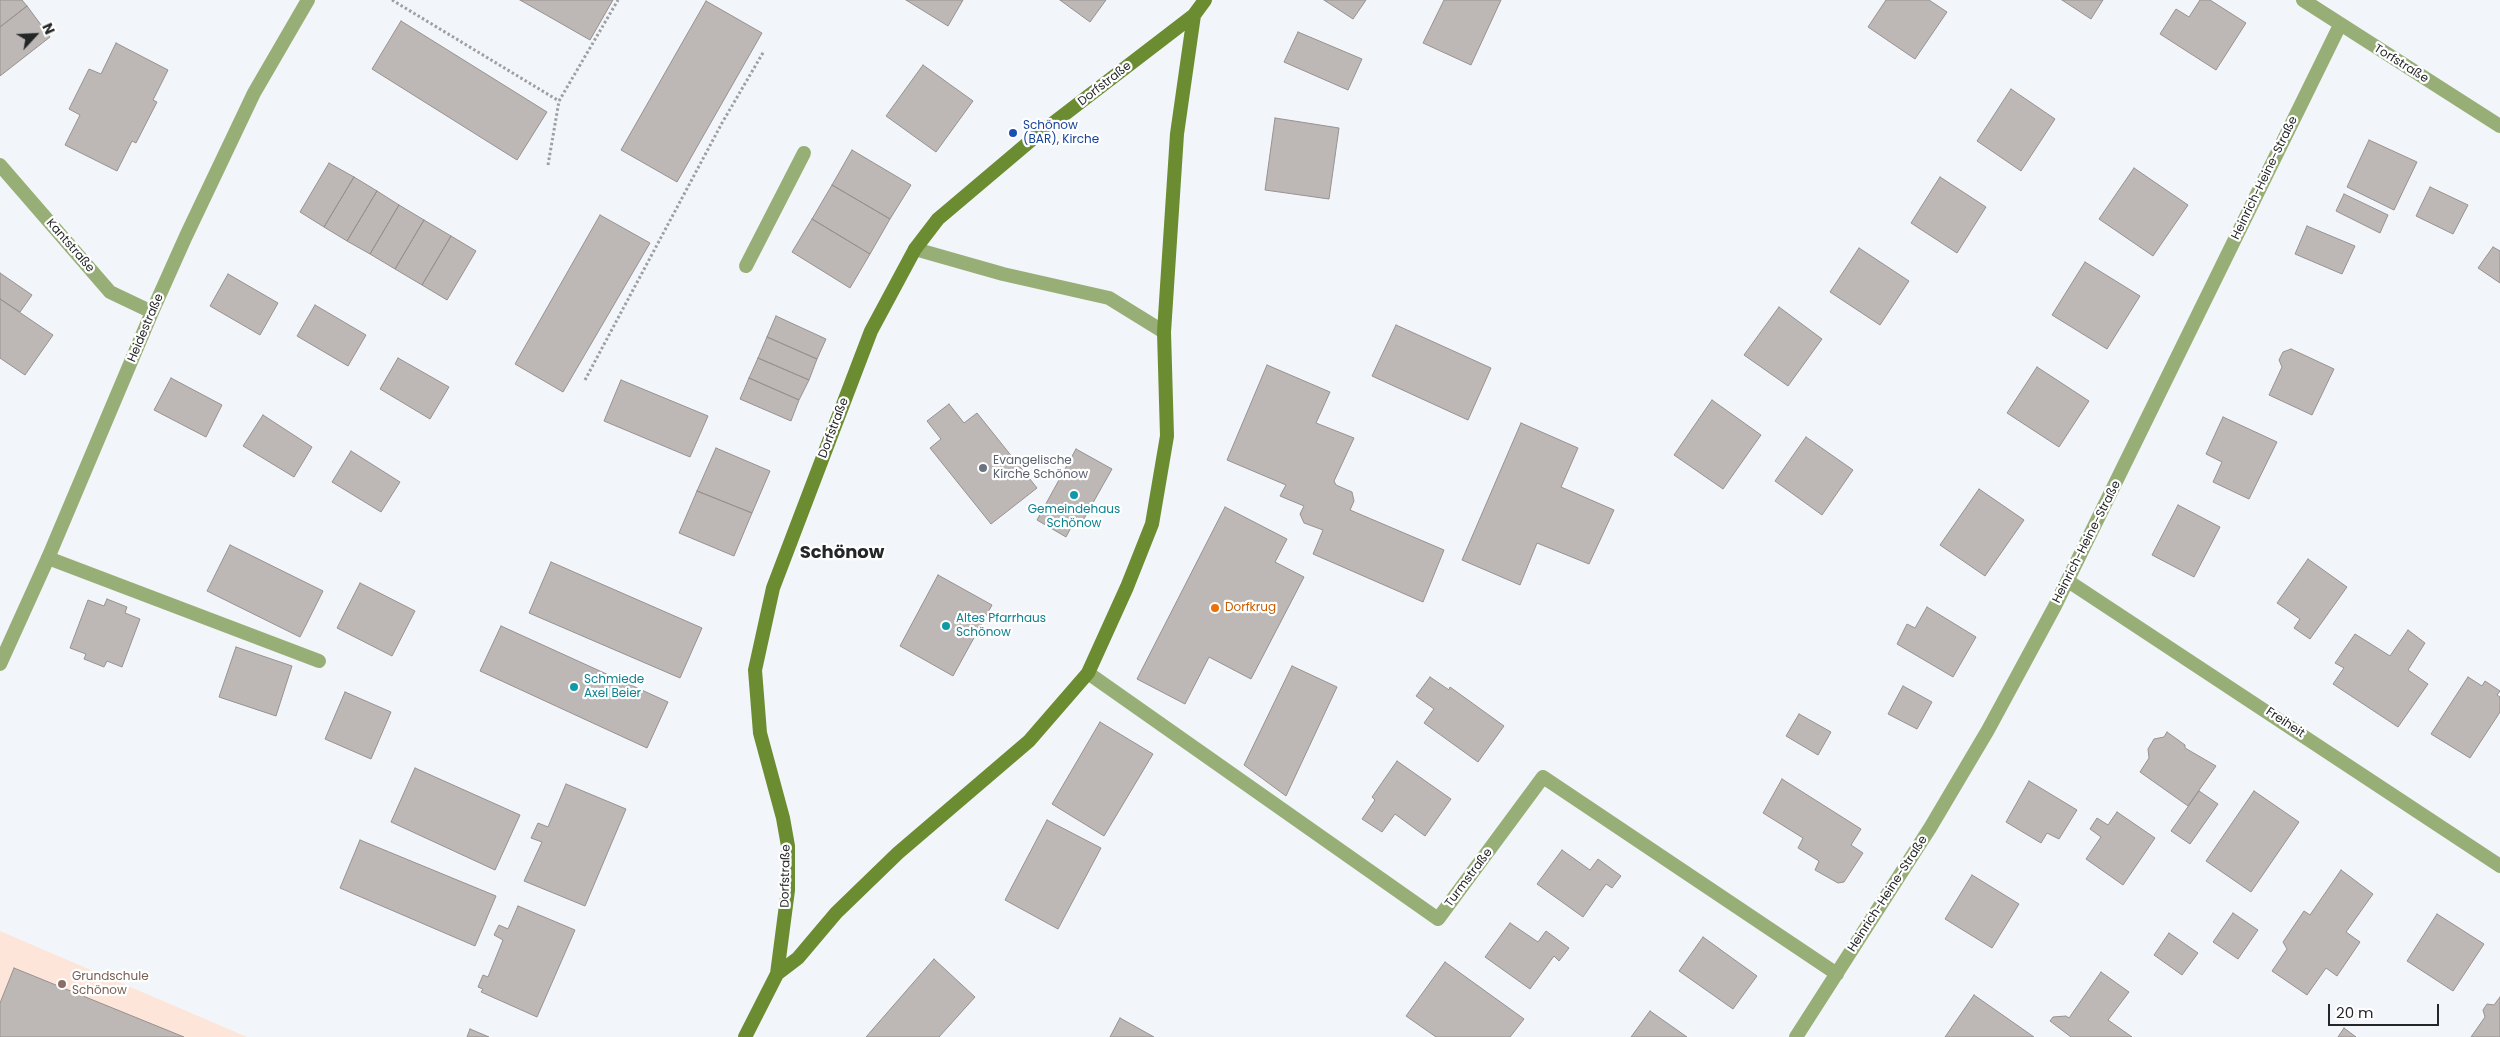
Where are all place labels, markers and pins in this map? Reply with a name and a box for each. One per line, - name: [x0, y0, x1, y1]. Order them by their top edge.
- place label: Schönow (BAR), Kirche: [1023, 119, 1099, 147]
- marker: Schönow (BAR), Kirche: [1007, 127, 1019, 139]
- place label: Evangelische Kirche Schönow: [993, 454, 1088, 482]
- marker: Evangelische Kirche Schönow: [977, 462, 989, 474]
- marker: Gemeindehaus Schönow: [1068, 489, 1080, 501]
- place label: Gemeindehaus Schönow: [1028, 503, 1120, 531]
- place label: Dorfkrug: [1225, 601, 1276, 615]
- marker: Dorfkrug: [1209, 602, 1221, 614]
- place label: Altes Pfarrhaus Schönow: [956, 612, 1046, 640]
- marker: Altes Pfarrhaus Schönow: [940, 620, 952, 632]
- place label: Schmiede Axel Beier: [584, 673, 644, 701]
- marker: Schmiede Axel Beier: [568, 681, 580, 693]
- place label: Grundschule Schönow: [72, 970, 149, 998]
- marker: Grundschule Schönow: [56, 978, 68, 990]

